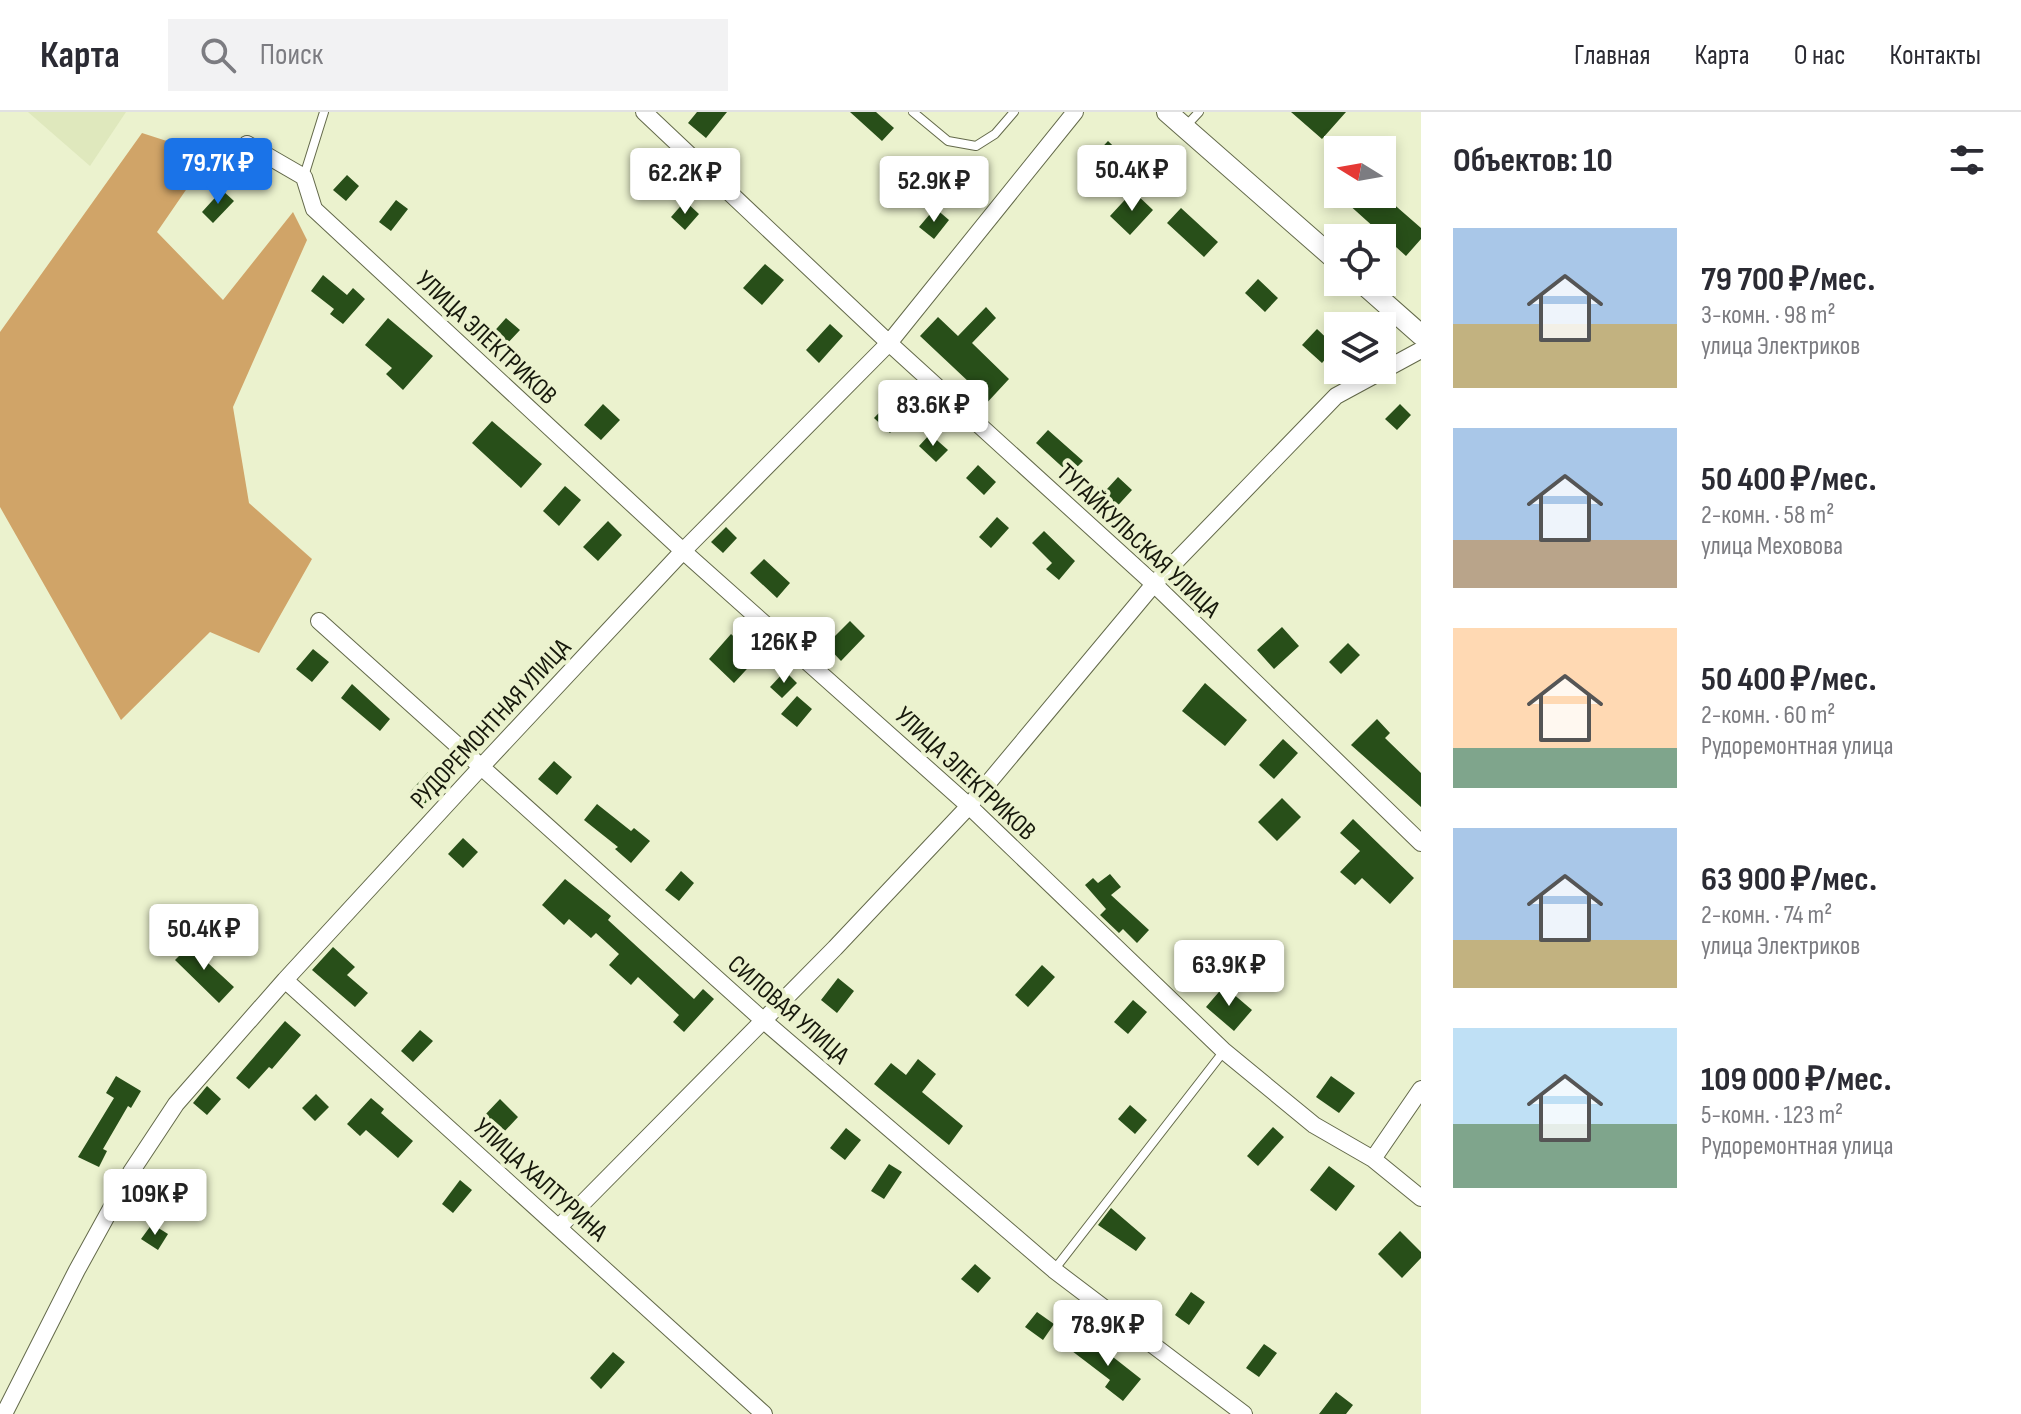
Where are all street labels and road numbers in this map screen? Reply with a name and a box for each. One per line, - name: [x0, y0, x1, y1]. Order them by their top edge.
- street label: УЛИЦА ЭЛЕКТРИКОВ: [409, 265, 563, 411]
- street label: ТУГАЙКУЛЬСКАЯ УЛИЦА: [1050, 458, 1227, 625]
- street label: РУДОРЕМОНТНАЯ УЛИЦА: [404, 632, 578, 815]
- street label: УЛИЦА ЭЛЕКТРИКОВ: [888, 701, 1042, 847]
- street label: СИЛОВАЯ УЛИЦА: [721, 949, 856, 1072]
- street label: УЛИЦА ХАЛТУРИНА: [467, 1112, 614, 1249]

